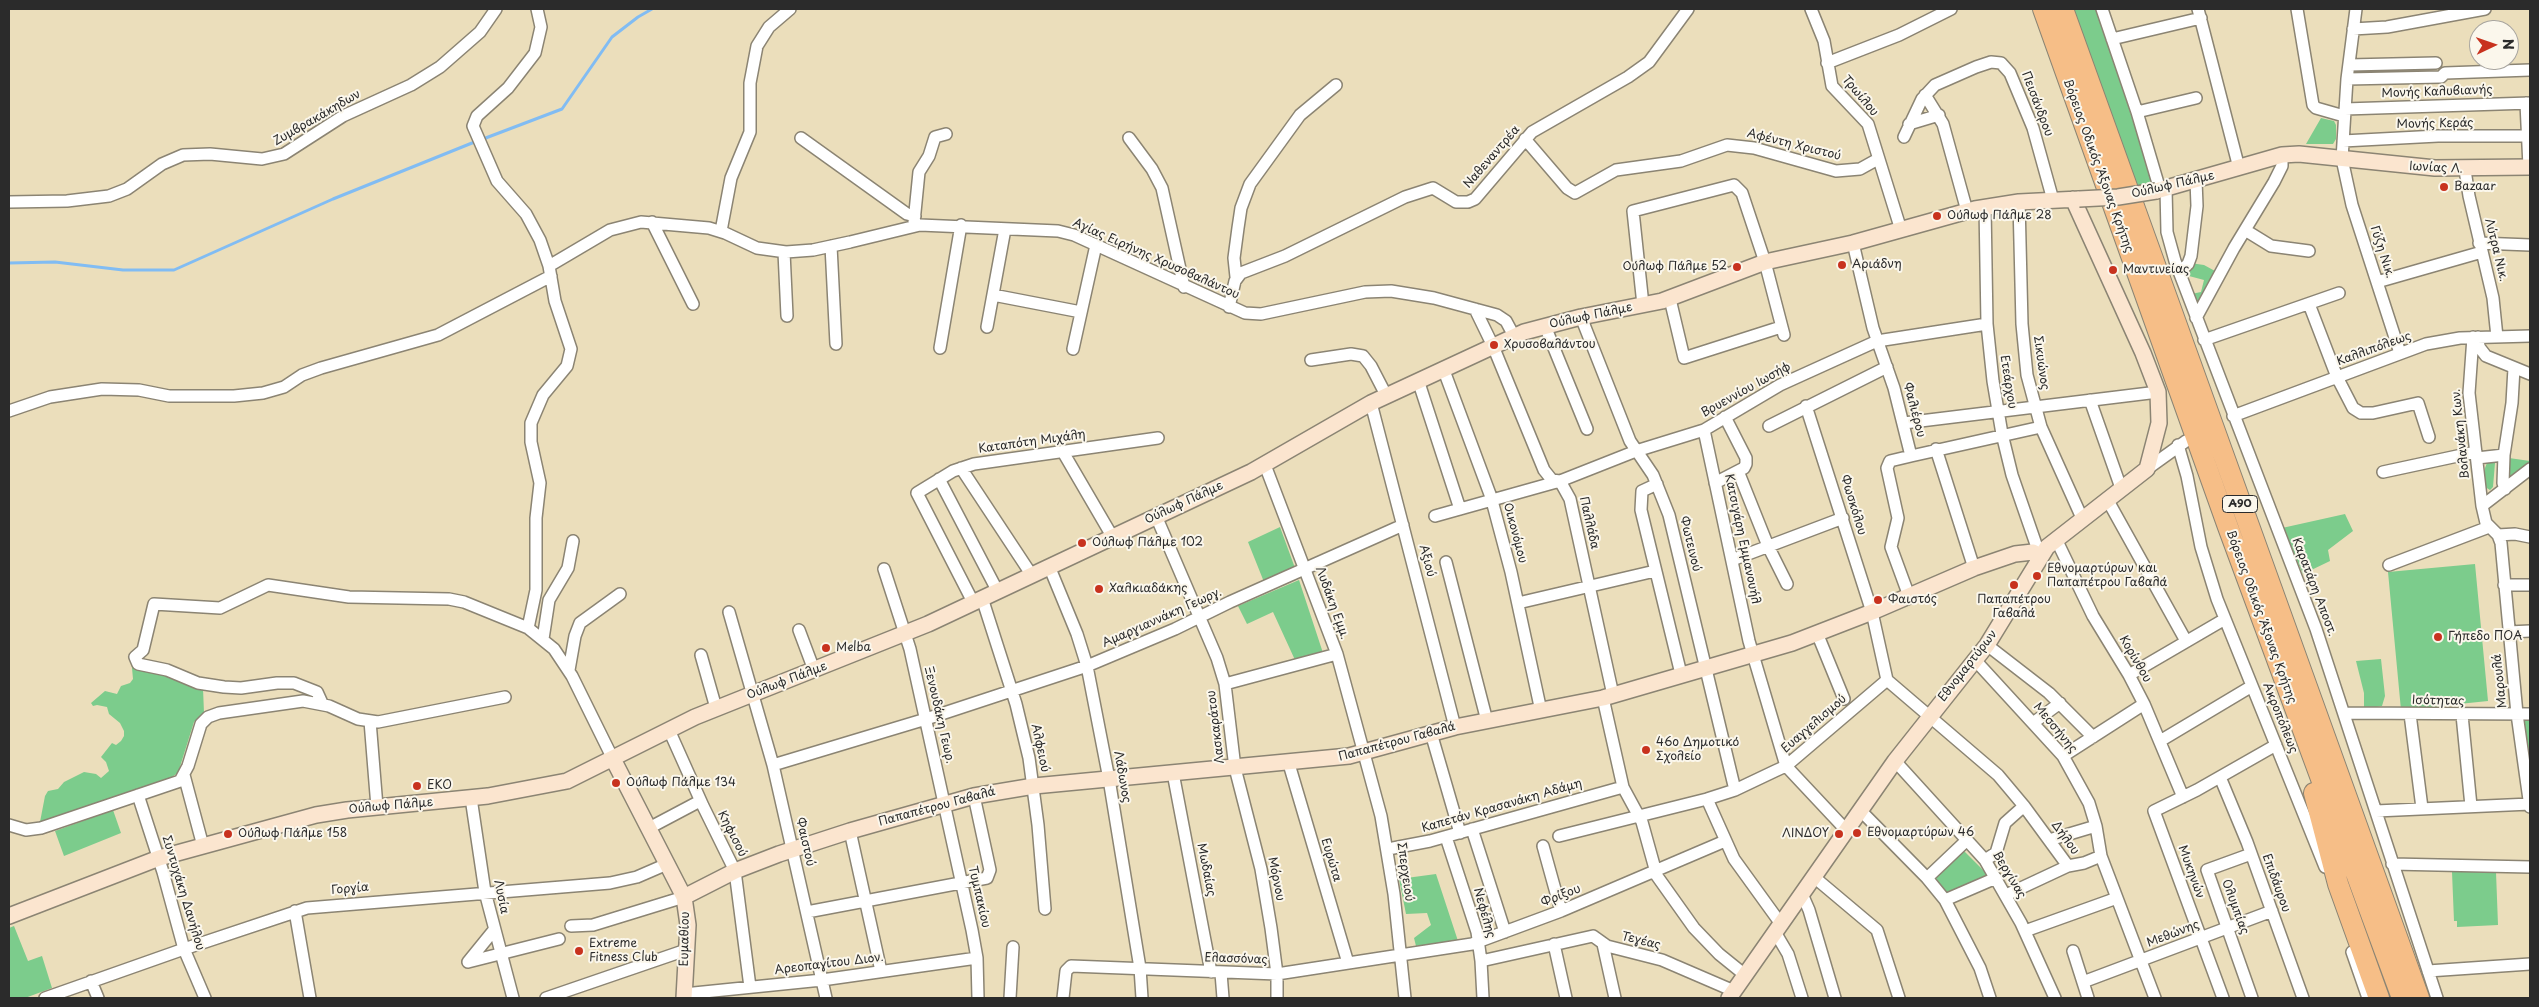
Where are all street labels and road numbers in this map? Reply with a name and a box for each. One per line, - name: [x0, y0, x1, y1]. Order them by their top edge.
- street label: Πεισάνδρου: [2018, 70, 2056, 138]
- street label: Τρωίλου: [1839, 73, 1881, 119]
- street label: Βόρειος Οδικός Άξονας Κρήτης: [2060, 77, 2136, 255]
- street label: Μονής Καλυβιανής: [2381, 83, 2493, 101]
- street label: Ζυμβρακάκηδων: [271, 87, 363, 149]
- street label: Μονής Κεράς: [2396, 116, 2474, 132]
- street label: Ναθεναντρέα: [1461, 123, 1523, 191]
- street label: Αφέντη Χριστού: [1746, 126, 1842, 164]
- street label: Ιωνίας Λ.: [2409, 159, 2463, 177]
- street label: Ούλωφ Πάλμε: [2130, 168, 2216, 202]
- street label: Αγίας Ειρήνης Χρυσοβαλάντου: [1071, 216, 1241, 302]
- street label: Λύτρα Νικ.: [2481, 217, 2511, 283]
- street label: Γύζη Νικ.: [2367, 224, 2397, 280]
- street label: Ούλωφ Πάλμε: [1548, 300, 1634, 332]
- street label: Καλλιπόλεως: [2335, 329, 2413, 369]
- street label: Σικυώνος: [2030, 335, 2052, 391]
- street label: Ετεάρχου: [1997, 354, 2019, 410]
- street label: Βρυεννίου Ιωσήφ: [1699, 359, 1793, 421]
- street label: Φαλιέρου: [1900, 381, 1928, 439]
- street label: Βολανάκη Κων.: [2449, 388, 2473, 480]
- street label: Καταπότη Μιχάλη: [977, 427, 1087, 457]
- street label: Κατσιγάρη Εμμανουήλ: [1721, 473, 1763, 605]
- street label: Φωσκόλου: [1837, 473, 1869, 537]
- street label: Ούλωφ Πάλμε: [1143, 479, 1225, 527]
- street label: Παλλάδα: [1576, 495, 1602, 551]
- road number: Α90: [2222, 496, 2258, 512]
- street label: Οικονόμου: [1500, 501, 1530, 565]
- street label: Φωτεινού: [1676, 515, 1704, 573]
- street label: Βόρειος Οδικός Άξονας Κρήτης: [2223, 528, 2299, 706]
- street label: Καρατάρη Αποστ.: [2289, 536, 2339, 638]
- street label: Αξιού: [1416, 543, 1438, 579]
- street label: Λυδάκη Εμμ.: [1312, 565, 1352, 641]
- street label: Αμαργιαννάκη Γεωργ.: [1100, 585, 1224, 651]
- street label: Εθνομαρτύρων: [1936, 627, 2000, 705]
- street label: Κορίνθου: [2116, 633, 2154, 685]
- street label: Μαρουλά: [2490, 653, 2510, 709]
- street label: Ούλωφ Πάλμε: [745, 659, 829, 703]
- street label: Ξενουδάκη Γεωρ.: [921, 665, 957, 765]
- street label: Ακροπόλεως: [2259, 681, 2301, 755]
- street label: Λασκαράτου: [1204, 690, 1228, 764]
- street label: Ευαγγελισμού: [1779, 692, 1849, 756]
- street label: Ισότητας: [2412, 693, 2464, 709]
- street label: Μεσσήνης: [2030, 700, 2080, 756]
- street label: Παπαπέτρου Γαβαλά: [1337, 719, 1457, 765]
- street label: Αλφειού: [1028, 722, 1052, 774]
- street label: Λάδωνος: [1110, 750, 1134, 804]
- street label: Καπετάν Κρασανάκη Αδάμη: [1420, 776, 1584, 836]
- street label: Παπαπέτρου Γαβαλά: [877, 784, 997, 830]
- street label: Ούλωφ Πάλμε: [348, 795, 434, 817]
- street label: Κηφισού: [714, 809, 750, 859]
- street label: Φαιστού: [792, 816, 818, 868]
- street label: Δήλου: [2048, 818, 2082, 858]
- street label: Συντυχάκη Δανήλου: [159, 834, 207, 952]
- street label: Ευρώτα: [1318, 837, 1344, 883]
- street label: Μωδαίας: [1194, 842, 1218, 898]
- street label: Σπερχειού: [1394, 842, 1416, 902]
- street label: Μυκηνών: [2175, 843, 2207, 901]
- street label: Βεργίνας: [1989, 849, 2029, 901]
- street label: Επιδάυρου: [2259, 852, 2293, 914]
- street label: Μόρνου: [1265, 856, 1287, 902]
- street label: Τυμπακίου: [965, 865, 993, 929]
- street label: Ολυμπίας: [2218, 877, 2252, 937]
- street label: Λυσία: [490, 879, 512, 915]
- street label: Γοργία: [331, 880, 369, 898]
- street label: Φρίξου: [1539, 882, 1583, 910]
- street label: Νεφέλης: [1470, 886, 1498, 940]
- street label: Ευμαθίου: [677, 911, 693, 967]
- street label: Μεθώνης: [2145, 917, 2201, 951]
- street label: Τεγέας: [1620, 929, 1662, 953]
- street label: Αρεοπαγίτου Διον.: [774, 950, 884, 978]
- street label: Ελασσόνας: [1204, 951, 1268, 967]

